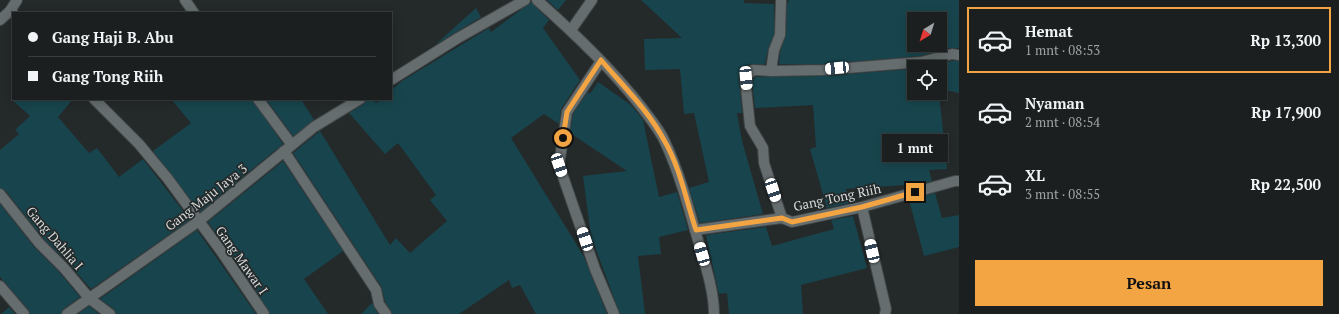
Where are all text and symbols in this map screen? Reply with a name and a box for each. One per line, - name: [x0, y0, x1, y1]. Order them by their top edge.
- north arrow: [907, 12, 947, 52]
- map controls: [907, 12, 947, 100]
- text: Hemat: [1025, 21, 1073, 41]
- icon: car: [977, 22, 1013, 58]
- text: Gang Haji B. Abu: [52, 27, 174, 47]
- text: Rp 13,300: [1250, 30, 1321, 50]
- text: 1 mnt · 08:53: [1025, 41, 1100, 59]
- button: locate: [907, 60, 947, 100]
- car: [825, 61, 849, 75]
- text: Gang Tong Riih: [52, 66, 163, 86]
- car: [739, 66, 753, 90]
- text: Nyaman: [1025, 93, 1085, 113]
- icon: car: [977, 94, 1013, 130]
- text: Rp 17,900: [1251, 102, 1321, 122]
- text: 2 mnt · 08:54: [1025, 113, 1100, 131]
- route start: [554, 129, 572, 147]
- callout: 1 mnt: [882, 134, 948, 162]
- text: 1 mnt: [897, 139, 933, 157]
- car: [549, 152, 569, 178]
- street label: Gang Maju Jaya 3: [161, 159, 251, 235]
- text: XL: [1025, 165, 1045, 185]
- icon: car: [977, 166, 1013, 202]
- text: Rp 22,500: [1250, 174, 1321, 194]
- car: [764, 177, 782, 203]
- street label: Gang Tong Riih: [792, 179, 883, 215]
- route end: [906, 183, 924, 201]
- text: 3 mnt · 08:55: [1025, 185, 1100, 203]
- street label: Gang Dahlia I: [22, 202, 88, 274]
- street label: Gang Mawar I: [212, 222, 272, 298]
- car: [575, 226, 595, 252]
- car: [863, 238, 881, 264]
- car: [693, 241, 711, 267]
- button: Pesan: [975, 260, 1323, 306]

